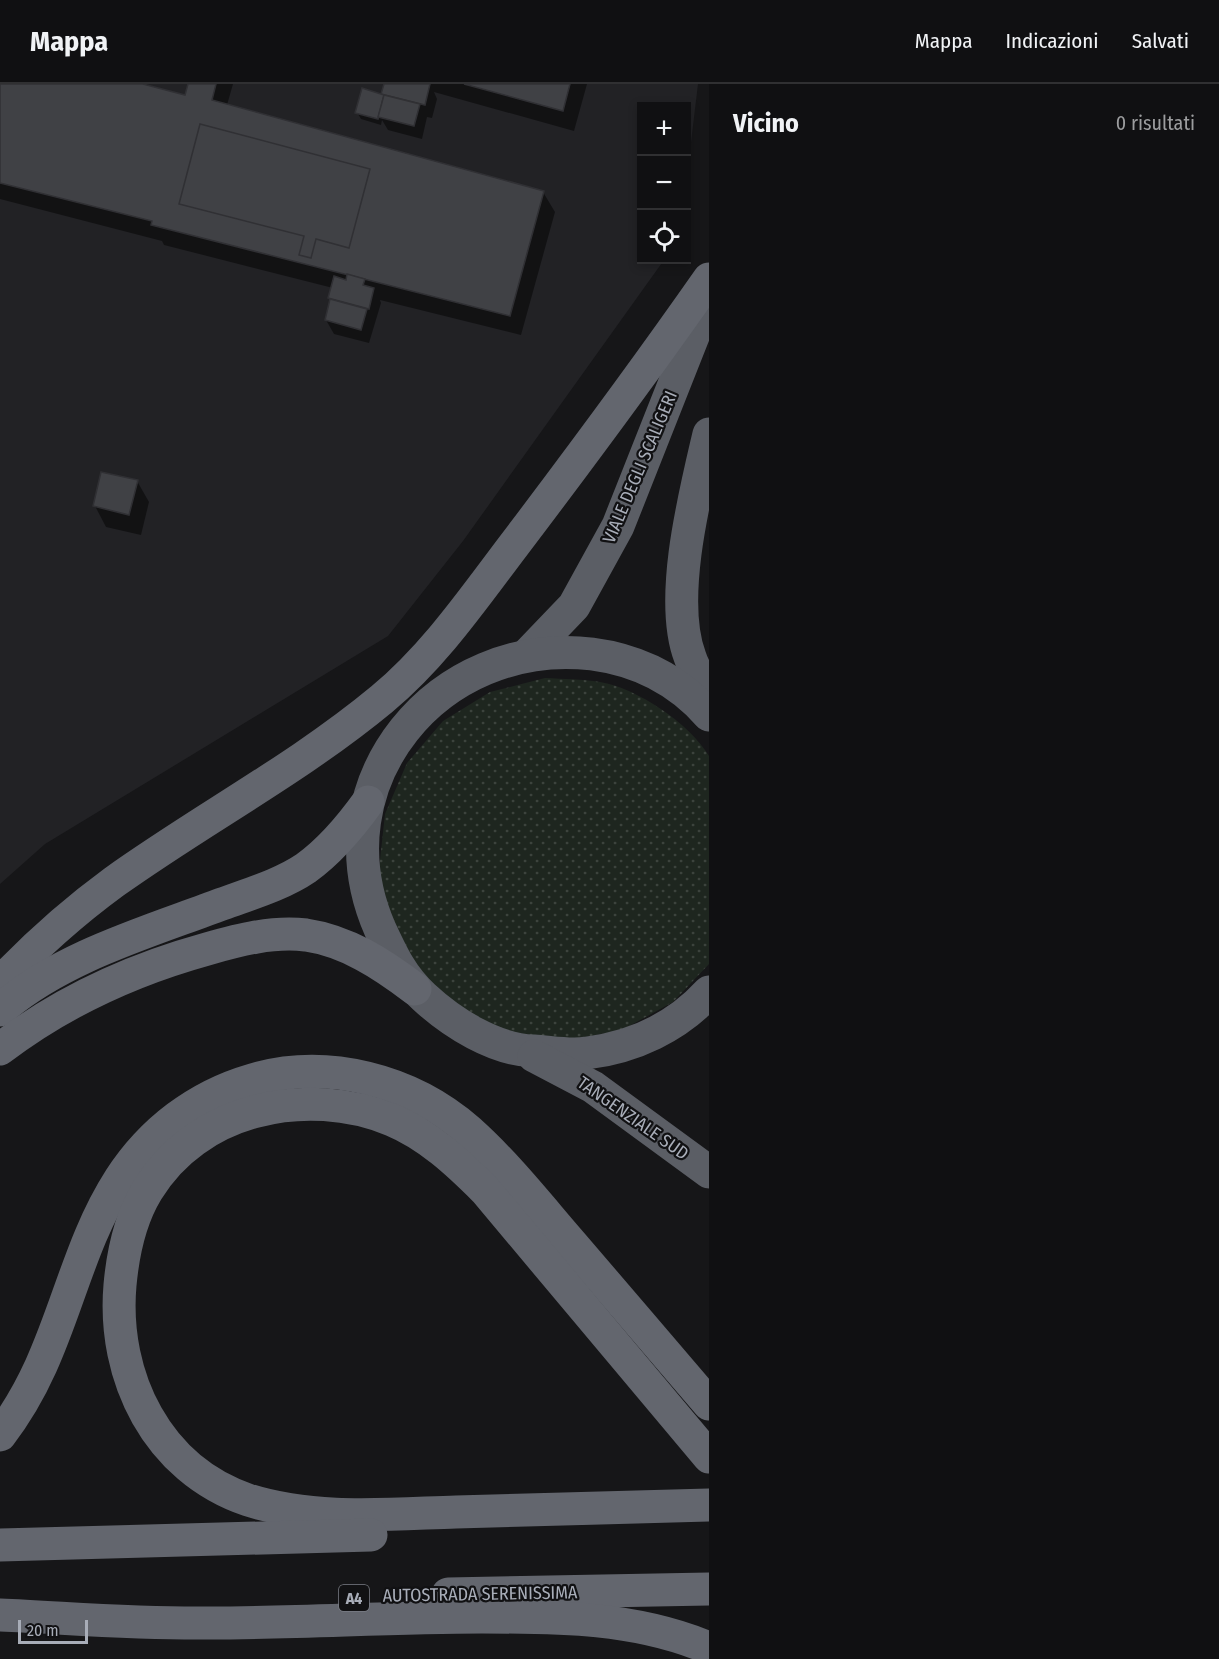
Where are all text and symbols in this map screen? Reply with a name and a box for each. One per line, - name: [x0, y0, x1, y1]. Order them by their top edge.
- text: Mappa: [30, 25, 108, 58]
- text: Mappa: [915, 28, 972, 54]
- text: Indicazioni: [1005, 28, 1099, 54]
- text: Salvati: [1132, 28, 1189, 54]
- map controls: [637, 102, 691, 264]
- button: +: [637, 102, 691, 156]
- text: Vicino: [733, 108, 799, 139]
- text: 0 risultati: [1116, 111, 1195, 135]
- button: −: [637, 156, 691, 210]
- button: locate: [637, 210, 691, 264]
- street label: VIALE DEGLI SCALIGERI: [598, 387, 682, 547]
- street label: TANGENZIALE SUD: [573, 1071, 693, 1165]
- street label: AUTOSTRADA SERENISSIMA: [382, 1581, 578, 1607]
- road number: A4: [339, 1585, 369, 1611]
- scale bar: [18, 1617, 88, 1644]
- text: 20 m: [27, 1621, 58, 1640]

